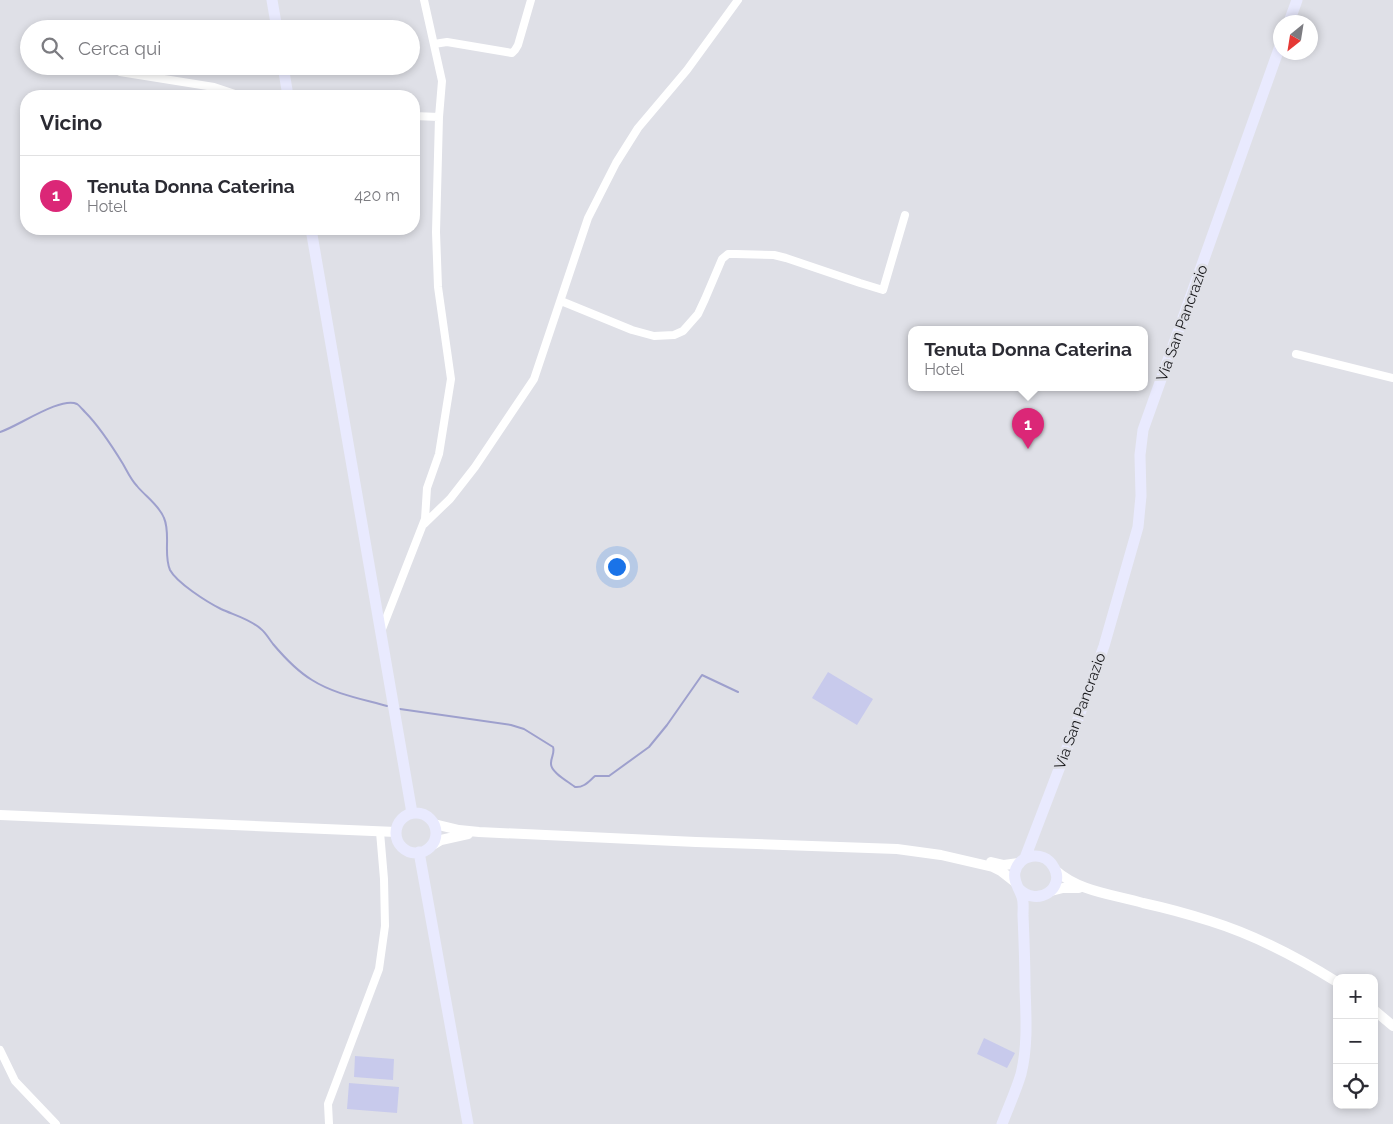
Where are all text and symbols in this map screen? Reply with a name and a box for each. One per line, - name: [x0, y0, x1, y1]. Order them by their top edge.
- north arrow: [1273, 15, 1318, 60]
- search box: [20, 20, 420, 75]
- icon: search: [38, 34, 66, 62]
- text: Cerca qui: [78, 37, 161, 59]
- text: Vicino: [40, 110, 102, 135]
- text: Tenuta Donna Caterina: [87, 175, 295, 197]
- text: 1: [52, 186, 60, 205]
- text: 420 m: [354, 186, 400, 205]
- text: Hotel: [87, 197, 127, 216]
- street label: Via San Pancrazio: [1153, 262, 1211, 384]
- popup: [908, 326, 1148, 391]
- text: Tenuta Donna Caterina: [924, 338, 1132, 360]
- text: Hotel: [924, 360, 964, 379]
- pin: 1: [1012, 408, 1044, 449]
- your location: [604, 554, 630, 580]
- street label: Via San Pancrazio: [1051, 650, 1109, 772]
- map controls: [1333, 974, 1378, 1109]
- button: +: [1333, 974, 1378, 1019]
- button: −: [1333, 1019, 1378, 1064]
- button: locate: [1333, 1064, 1378, 1109]

